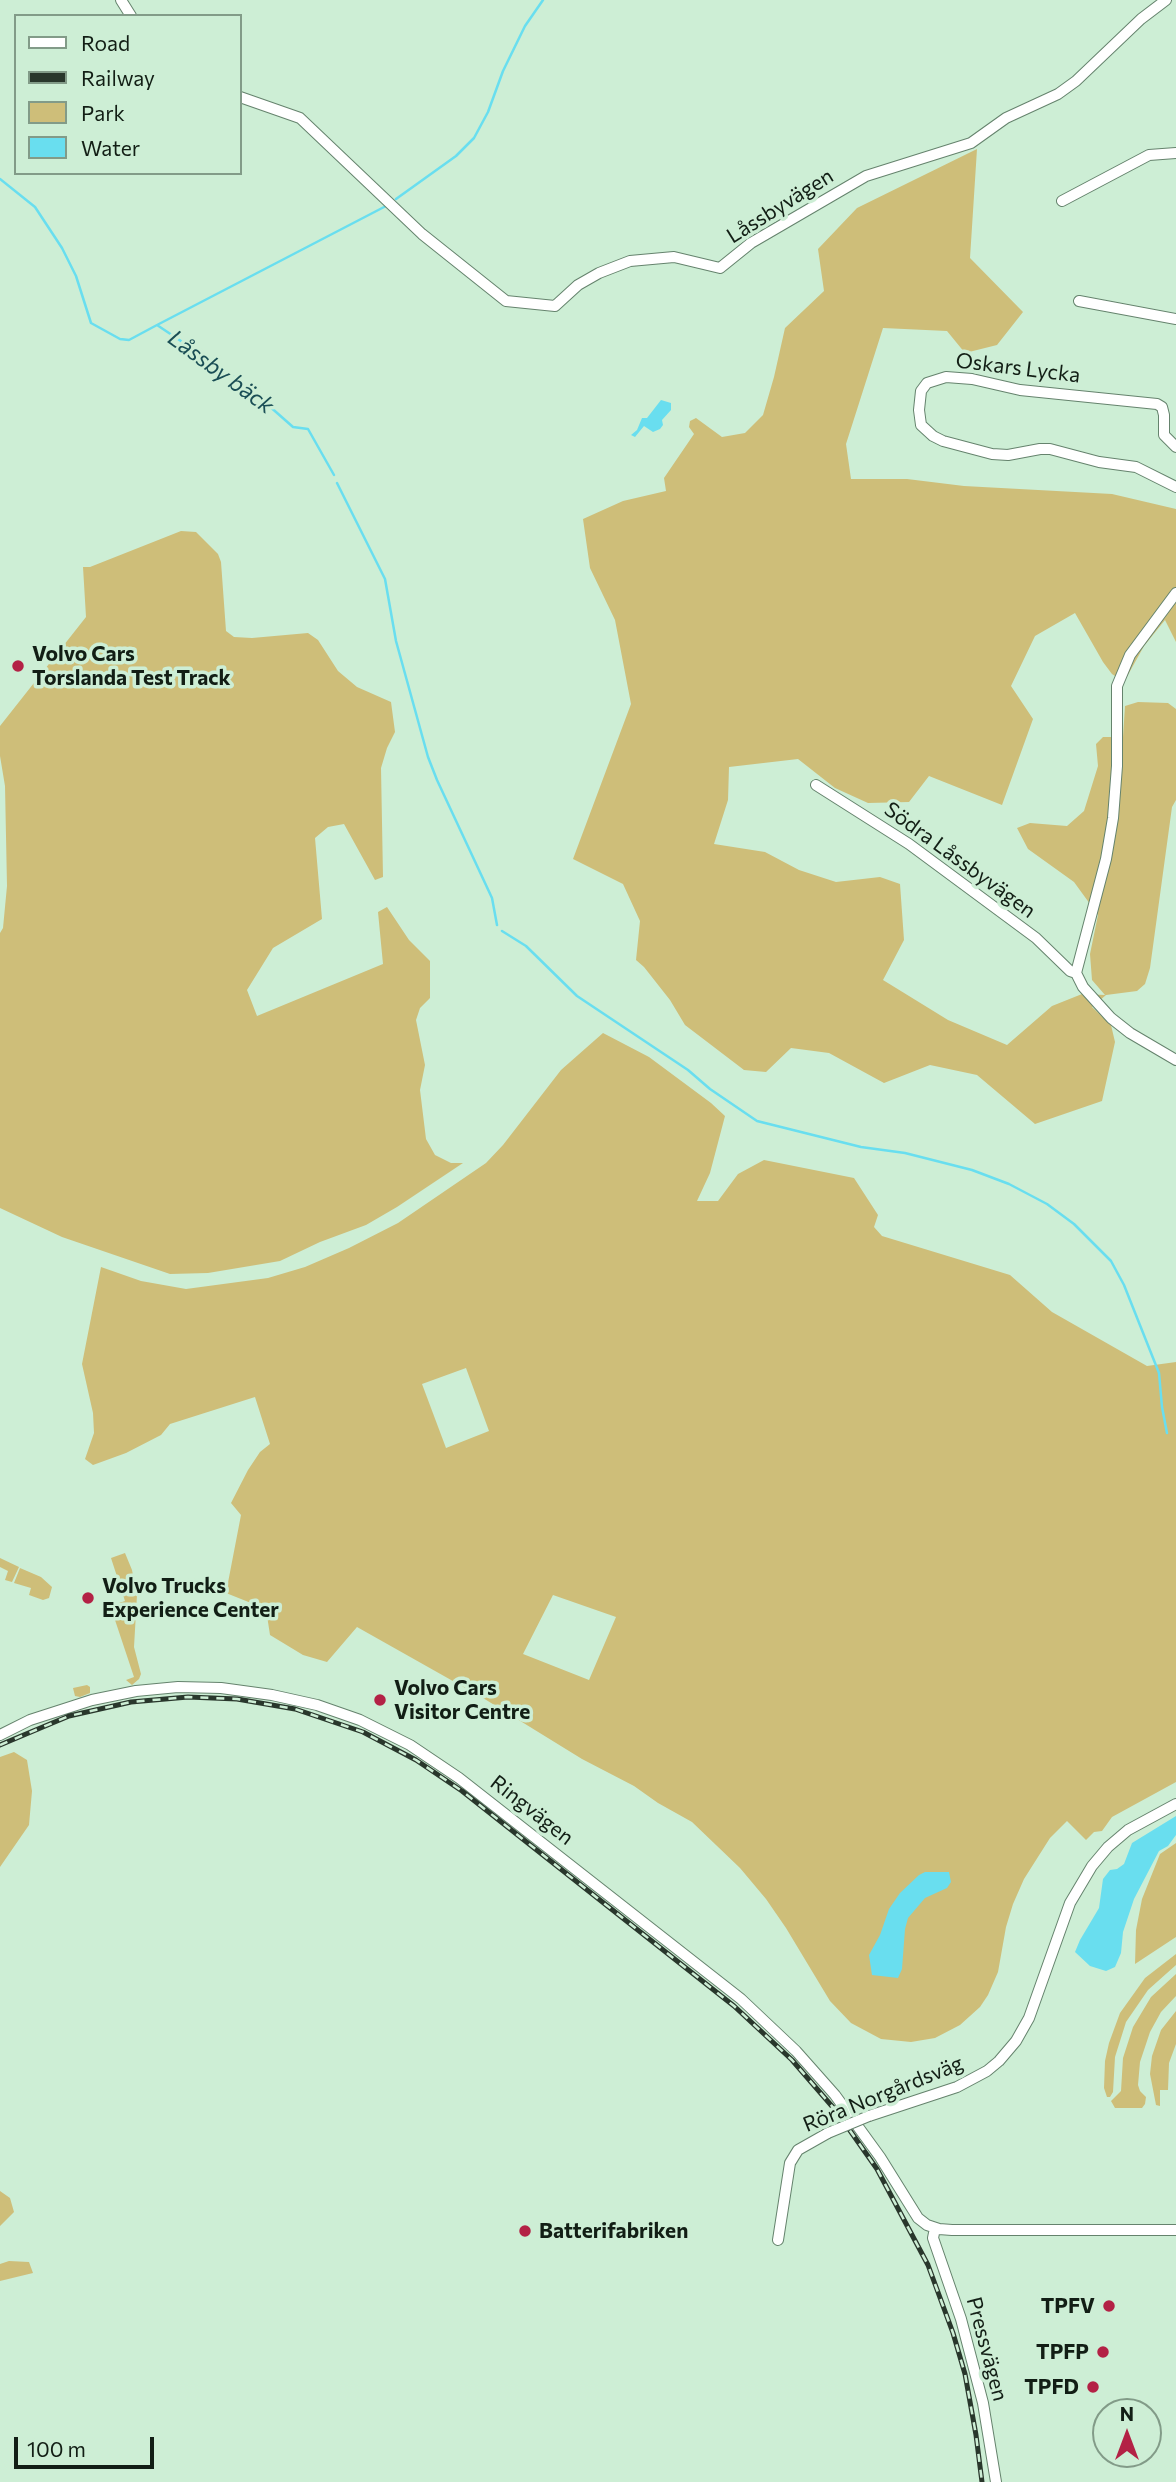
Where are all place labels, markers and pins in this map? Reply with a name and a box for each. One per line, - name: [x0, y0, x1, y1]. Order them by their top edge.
- place label: Volvo Cars Torslanda Test Track: [32, 641, 231, 691]
- marker: Volvo Cars Torslanda Test Track: [10, 658, 26, 674]
- place label: Volvo Trucks Experience Center: [102, 1573, 279, 1623]
- marker: Volvo Trucks Experience Center: [80, 1590, 96, 1606]
- place label: Volvo Cars Visitor Centre: [394, 1675, 530, 1725]
- marker: Volvo Cars Visitor Centre: [372, 1692, 388, 1708]
- place label: Batterifabriken: [539, 2218, 688, 2244]
- marker: Batterifabriken: [517, 2223, 533, 2239]
- place label: TPFV: [1041, 2293, 1095, 2319]
- marker: TPFV: [1101, 2298, 1117, 2314]
- place label: TPFP: [1036, 2339, 1089, 2365]
- marker: TPFP: [1095, 2344, 1111, 2360]
- place label: TPFD: [1024, 2374, 1079, 2400]
- marker: TPFD: [1085, 2379, 1101, 2395]

